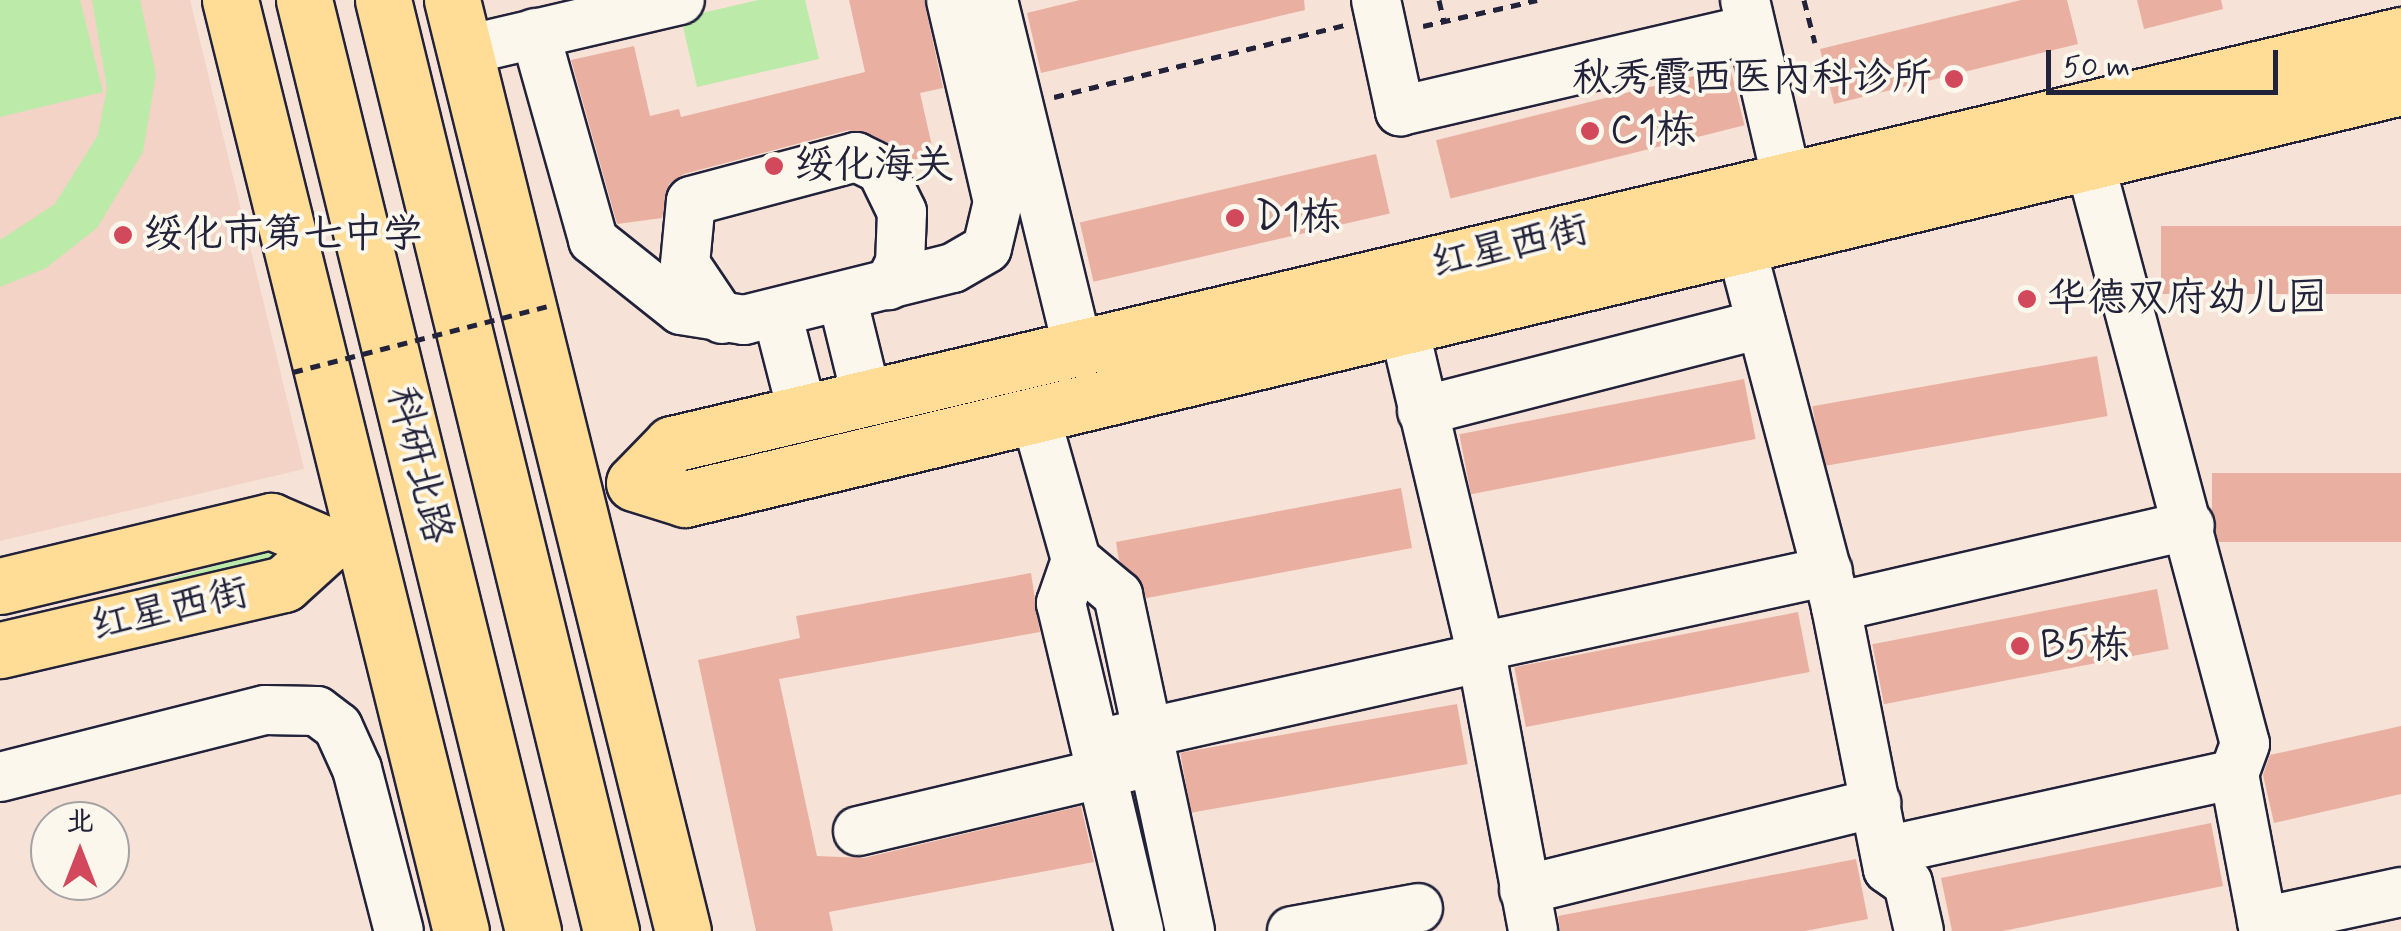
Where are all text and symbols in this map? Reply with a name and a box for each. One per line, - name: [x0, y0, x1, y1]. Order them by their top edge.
- scale bar: [2051, 30, 2284, 92]
- text: 50 m: [2063, 48, 2130, 87]
- place label: 秋秀霞西医内科诊所: [1572, 55, 1932, 103]
- marker: 秋秀霞西医内科诊所: [1941, 66, 1967, 92]
- place label: C1栋: [1610, 107, 1696, 155]
- marker: C1栋: [1579, 120, 1601, 142]
- place label: 绥化海关: [794, 142, 954, 190]
- marker: 绥化海关: [763, 155, 785, 177]
- place label: D1栋: [1255, 194, 1340, 242]
- street label: 红星西街: [1427, 206, 1593, 288]
- marker: D1栋: [1224, 207, 1246, 229]
- place label: 绥化市第七中学: [143, 211, 423, 259]
- marker: 绥化市第七中学: [112, 224, 134, 246]
- place label: 华德双府幼儿园: [2047, 275, 2327, 323]
- marker: 华德双府幼儿园: [2016, 288, 2038, 310]
- street label: 科研北路: [376, 382, 462, 548]
- street label: 红星西街: [87, 569, 253, 651]
- place label: B5栋: [2040, 622, 2129, 670]
- marker: B5栋: [2009, 635, 2031, 657]
- north arrow: [30, 801, 130, 901]
- text: 北: [66, 804, 94, 841]

